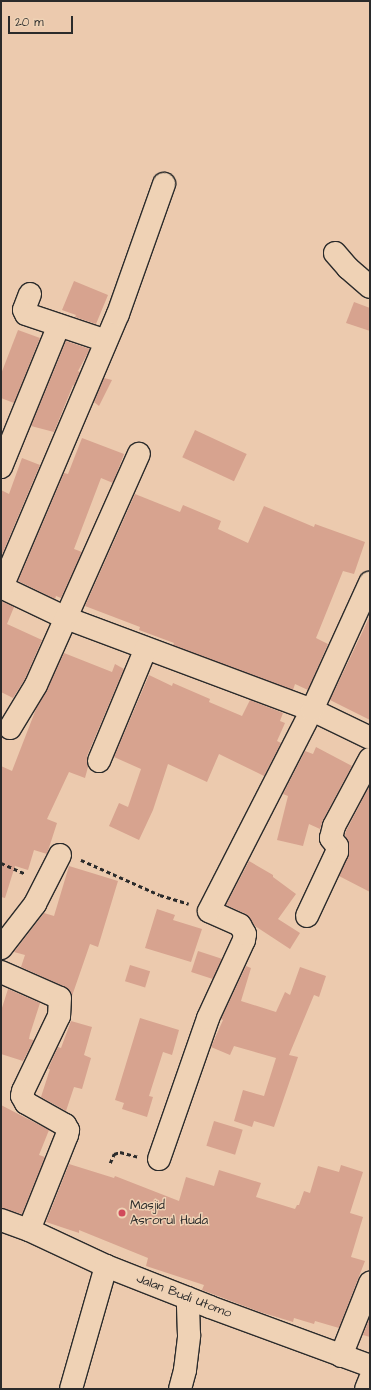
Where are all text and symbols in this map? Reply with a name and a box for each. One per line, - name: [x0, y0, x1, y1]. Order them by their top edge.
- scale bar: [10, 8, 75, 34]
- text: 20 m: [15, 14, 44, 31]
- place label: Masjid Asrorul Huda: [130, 1198, 208, 1229]
- marker: Masjid Asrorul Huda: [117, 1208, 127, 1218]
- street label: Jalan Budi Utomo: [134, 1271, 234, 1321]

